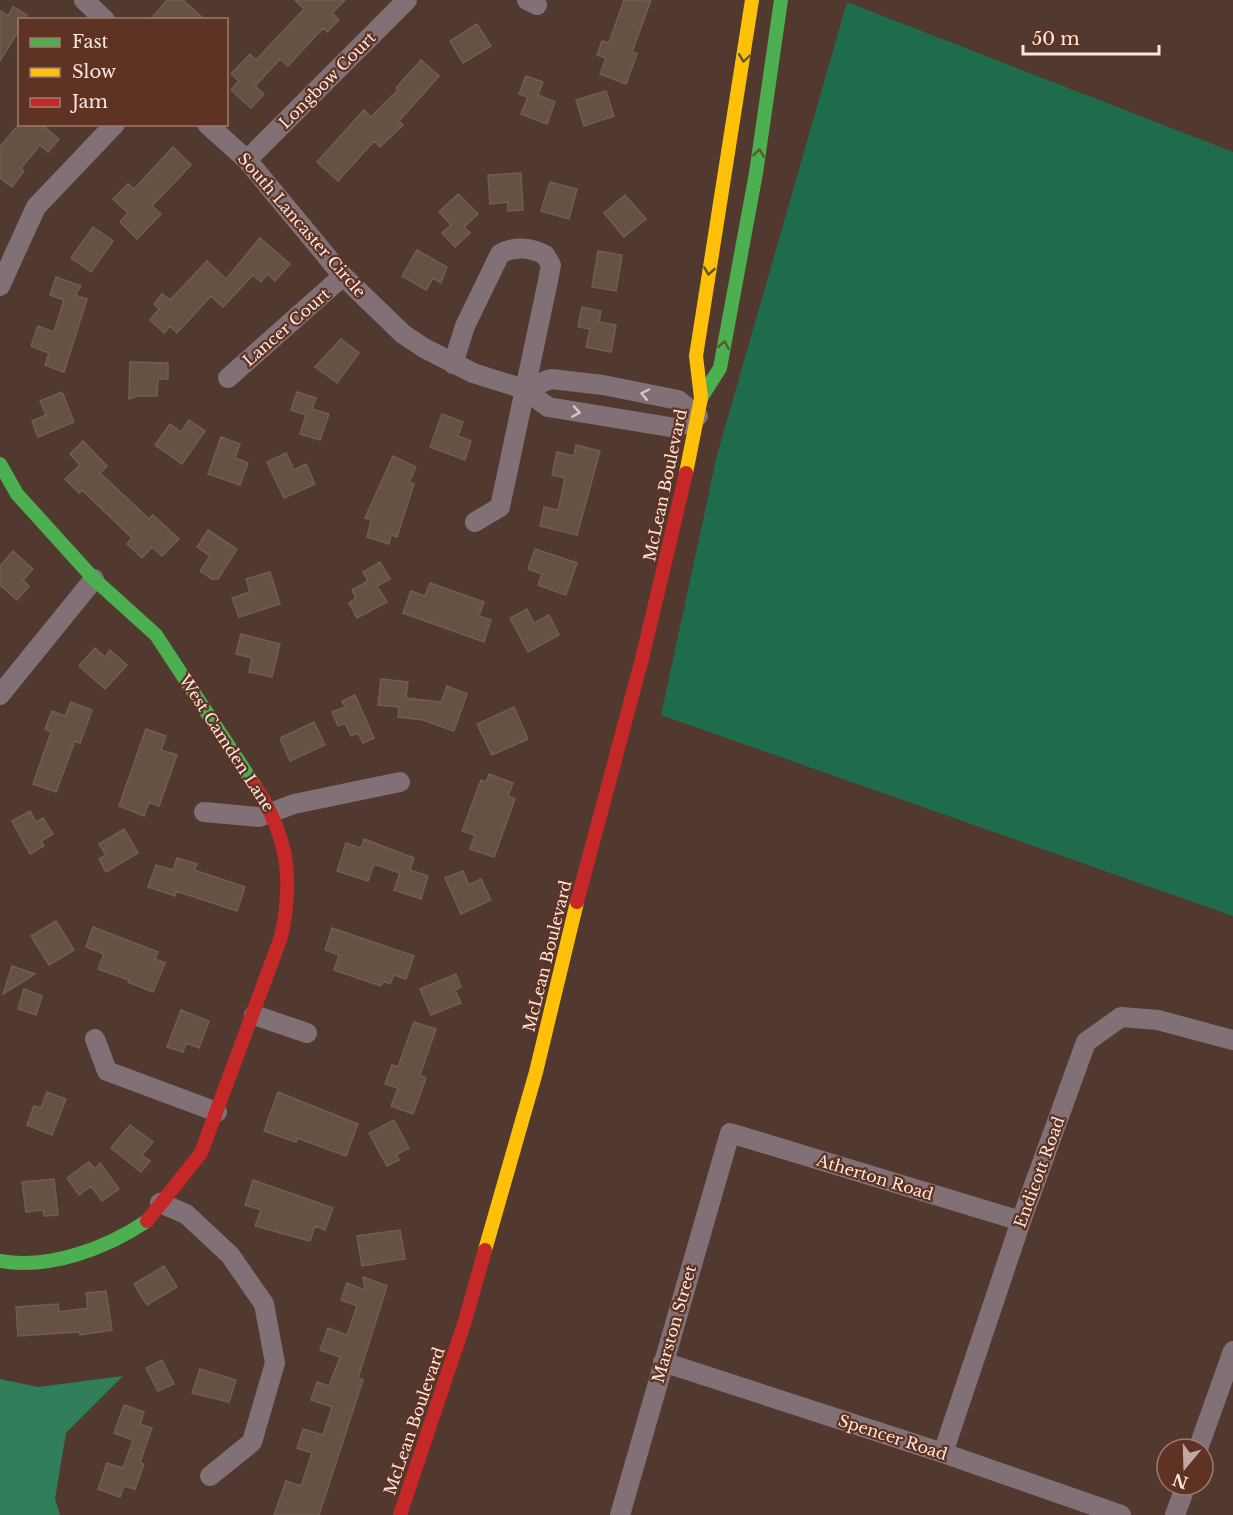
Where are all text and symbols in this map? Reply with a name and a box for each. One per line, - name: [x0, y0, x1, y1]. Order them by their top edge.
- legend: [18, 18, 228, 126]
- scale bar: [1023, 18, 1160, 56]
- street label: Longbow Court: [274, 27, 380, 133]
- text: 50 m: [1032, 28, 1080, 50]
- text: Fast: [72, 31, 109, 53]
- one-way arrow: [738, 53, 750, 63]
- text: Slow: [72, 61, 117, 83]
- text: Jam: [70, 91, 108, 113]
- one-way arrow: [752, 148, 765, 158]
- street label: South Lancaster Circle: [234, 149, 370, 301]
- one-way arrow: [704, 266, 716, 275]
- street label: Lancer Court: [238, 284, 334, 370]
- one-way arrow: [717, 340, 730, 350]
- one-way arrow: [640, 388, 650, 401]
- one-way arrow: [571, 405, 581, 417]
- street label: McLean Boulevard: [639, 407, 691, 563]
- street label: West Camden Lane: [175, 670, 279, 815]
- street label: McLean Boulevard: [519, 878, 576, 1034]
- street label: Endicott Road: [1010, 1113, 1069, 1230]
- street label: Atherton Road: [813, 1149, 936, 1204]
- street label: Marston Street: [648, 1263, 700, 1385]
- street label: McLean Boulevard: [379, 1344, 449, 1498]
- street label: Spencer Road: [836, 1410, 950, 1464]
- north arrow: [1155, 1437, 1215, 1497]
- text: N: [1170, 1469, 1190, 1493]

